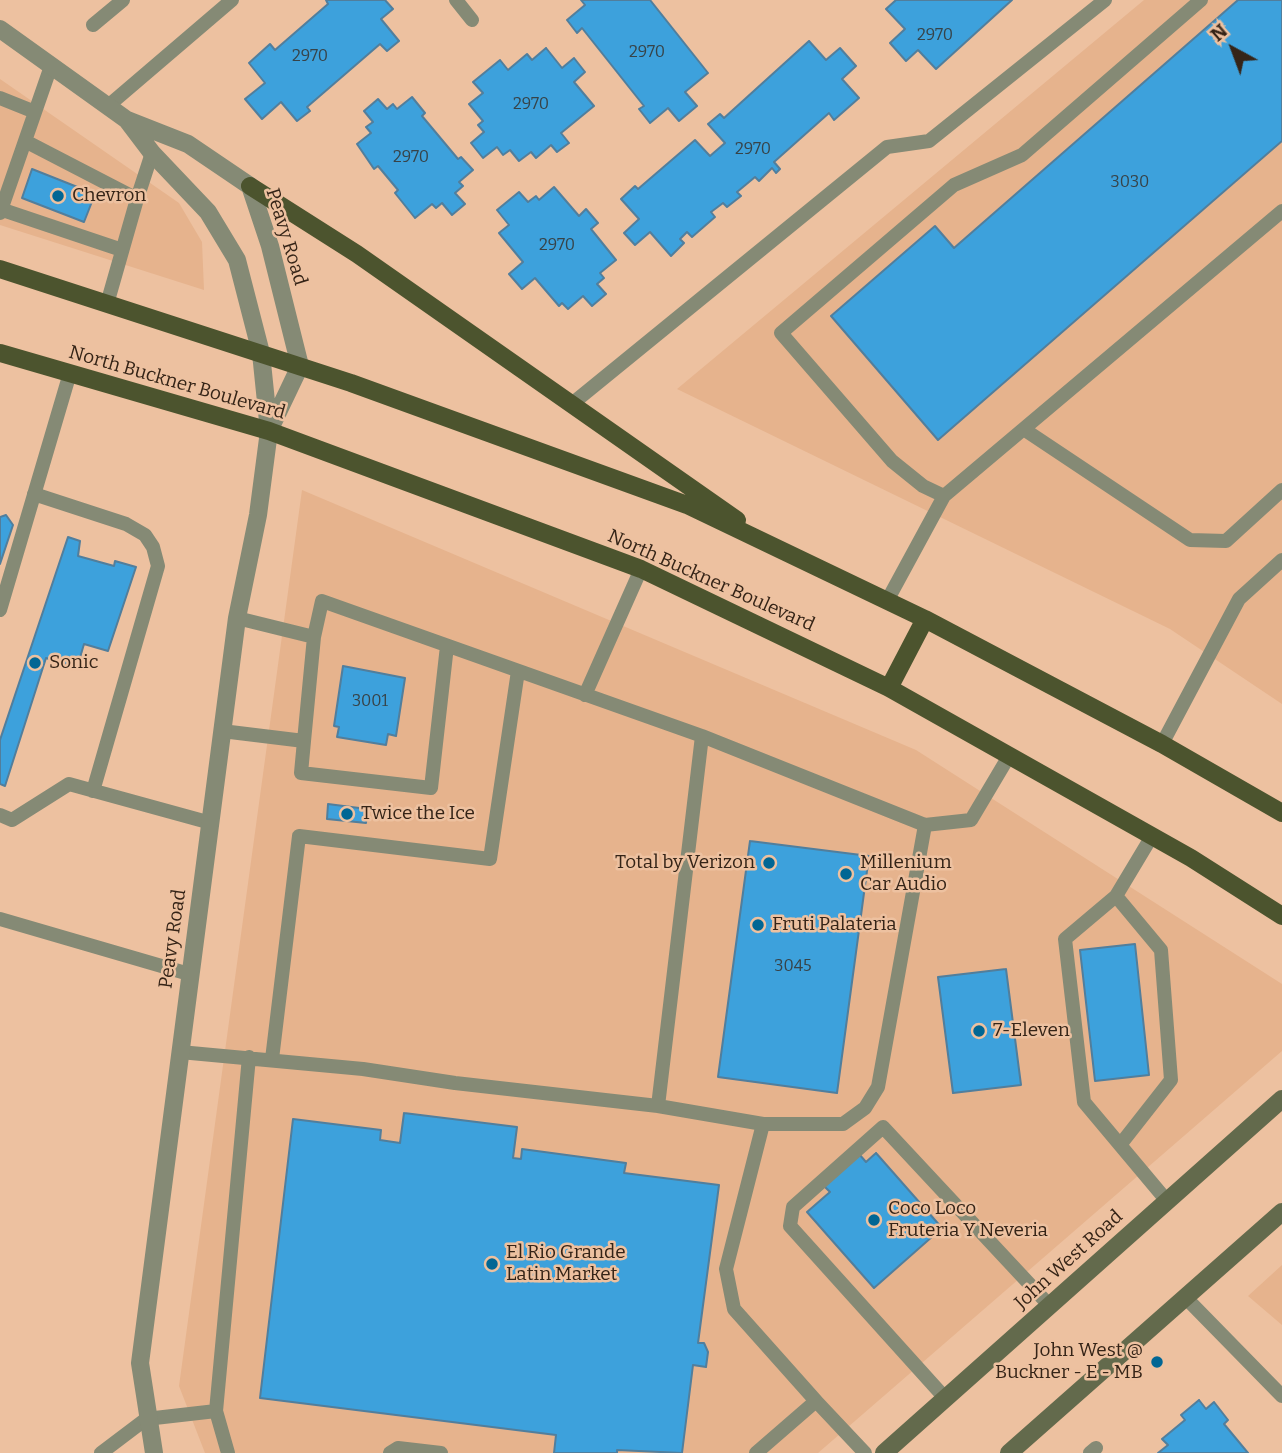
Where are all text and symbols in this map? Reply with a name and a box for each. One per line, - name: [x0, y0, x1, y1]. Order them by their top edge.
- north arrow: [1198, 14, 1268, 84]
- text: N: [1206, 19, 1232, 46]
- house number: 2970: [917, 26, 953, 46]
- house number: 2970: [629, 43, 665, 63]
- house number: 2970: [292, 47, 328, 67]
- house number: 2970: [513, 95, 549, 115]
- house number: 2970: [735, 140, 771, 160]
- house number: 2970: [393, 148, 429, 168]
- house number: 3030: [1111, 173, 1149, 193]
- place label: Chevron: [72, 185, 146, 207]
- street label: Peavy Road: [260, 186, 312, 288]
- marker: Chevron: [50, 188, 66, 204]
- house number: 2970: [539, 236, 575, 256]
- street label: North Buckner Boulevard: [66, 341, 288, 425]
- street label: North Buckner Boulevard: [604, 525, 818, 637]
- place label: Sonic: [49, 652, 99, 674]
- marker: Sonic: [27, 655, 43, 671]
- house number: 3001: [352, 692, 388, 712]
- place label: Twice the Ice: [361, 803, 475, 825]
- marker: Twice the Ice: [339, 806, 355, 822]
- place label: Total by Verizon: [615, 852, 755, 874]
- place label: Millenium Car Audio: [860, 852, 952, 896]
- marker: Total by Verizon: [761, 855, 777, 871]
- marker: Millenium Car Audio: [838, 866, 854, 882]
- street label: Peavy Road: [155, 888, 191, 990]
- place label: Fruti Palateria: [772, 914, 897, 936]
- marker: Fruti Palateria: [750, 917, 766, 933]
- house number: 3045: [774, 957, 812, 977]
- place label: 7-Eleven: [993, 1020, 1070, 1042]
- marker: 7-Eleven: [971, 1023, 987, 1039]
- place label: Coco Loco Fruteria Y Neveria: [888, 1198, 1048, 1242]
- street label: John West Road: [1010, 1206, 1128, 1314]
- marker: Coco Loco Fruteria Y Neveria: [866, 1212, 882, 1228]
- place label: El Rio Grande Latin Market: [506, 1242, 626, 1286]
- marker: El Rio Grande Latin Market: [484, 1256, 500, 1272]
- place label: John West @ Buckner - E - MB: [995, 1340, 1143, 1384]
- marker: John West @ Buckner - E - MB: [1149, 1354, 1165, 1370]

